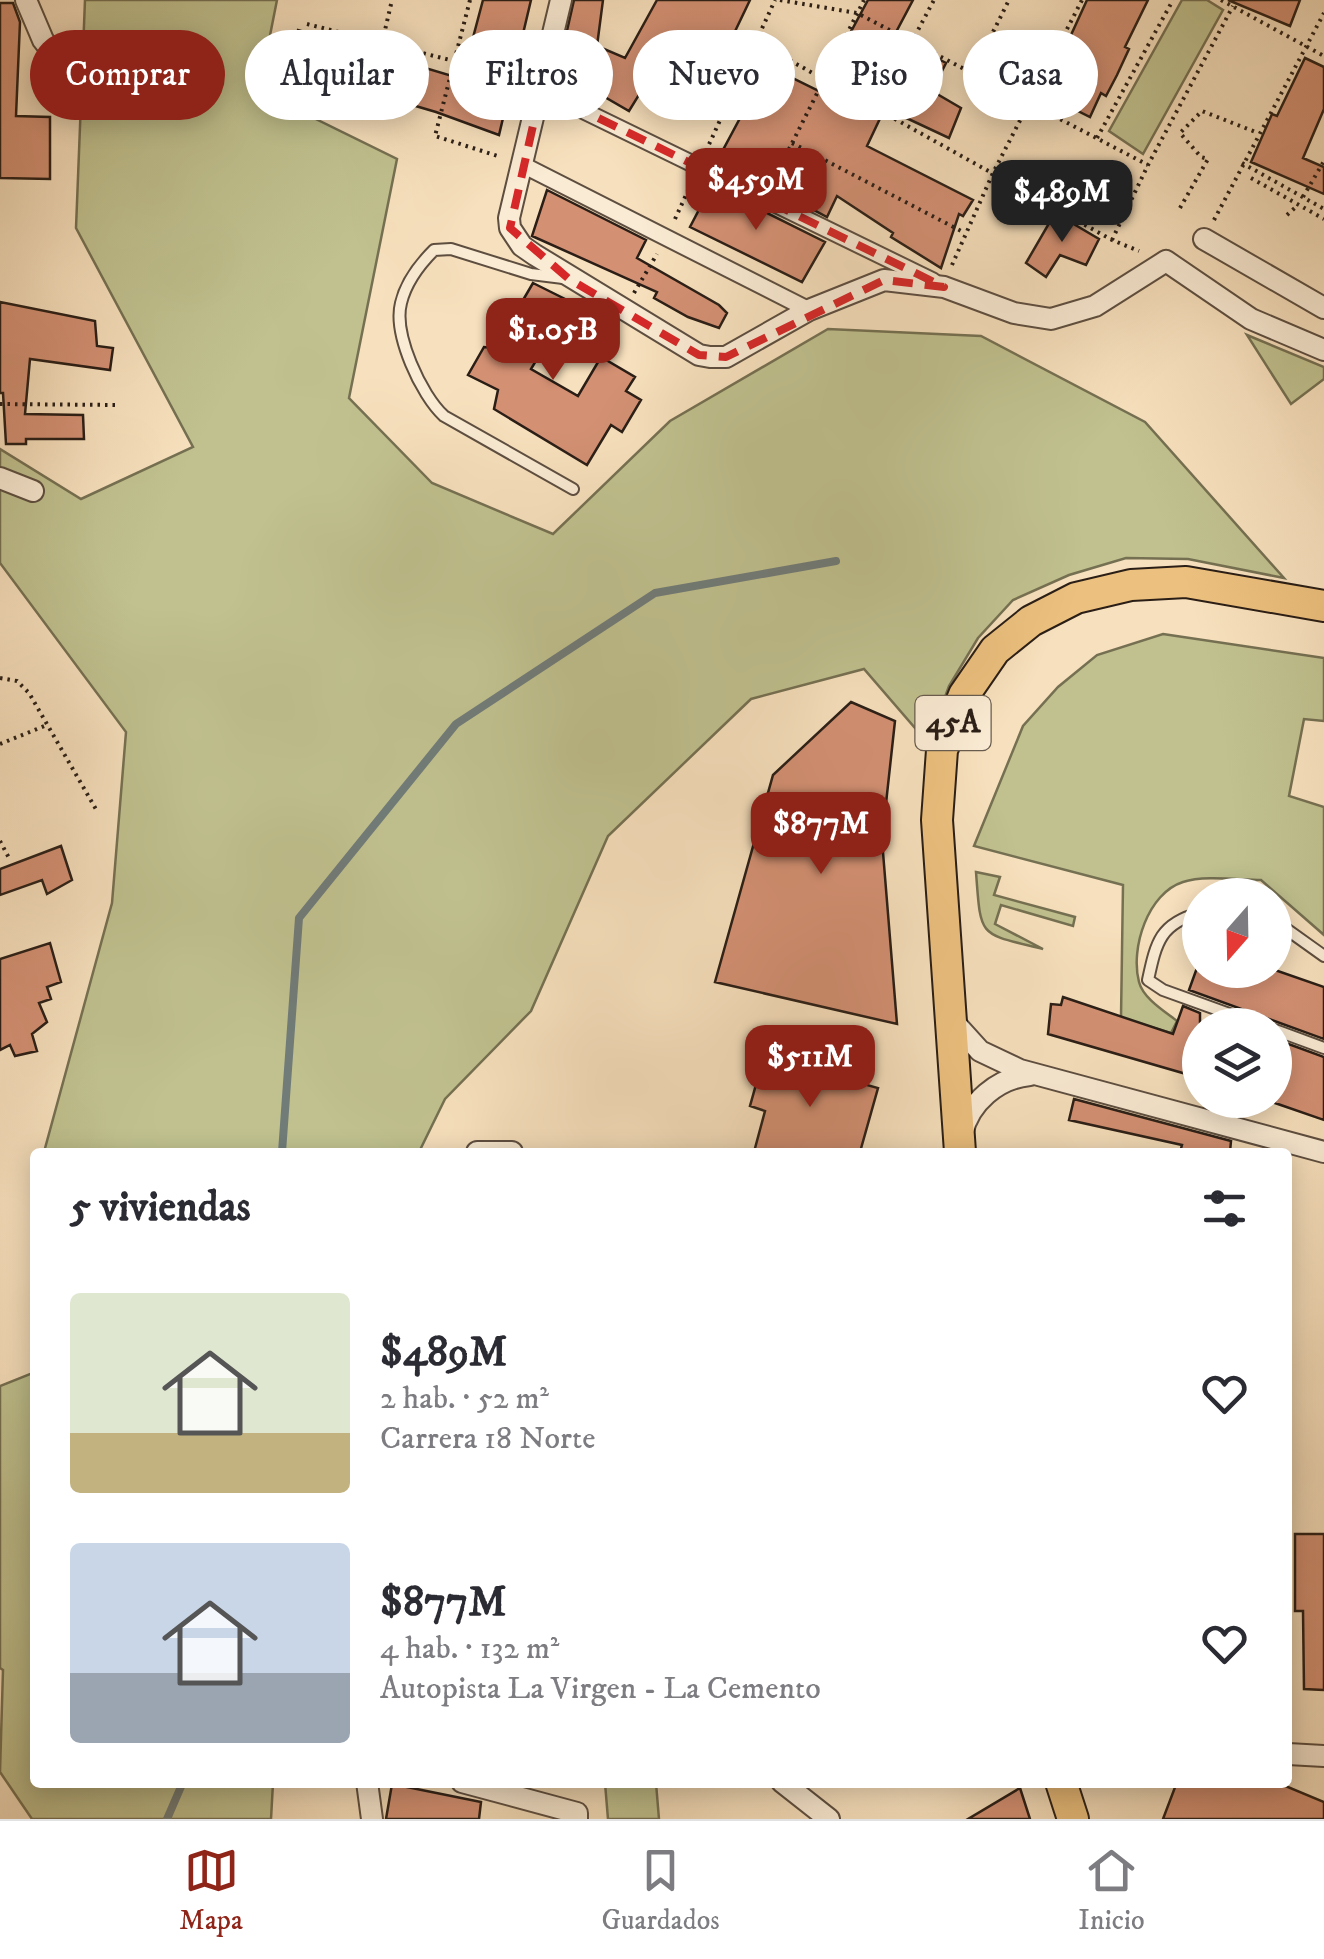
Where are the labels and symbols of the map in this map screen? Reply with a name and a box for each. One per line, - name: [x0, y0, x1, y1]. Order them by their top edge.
- pin: $459M: [686, 148, 826, 233]
- pin: $489M: [992, 160, 1132, 245]
- pin: $1.05B: [472, 298, 634, 383]
- road number: 45A: [916, 696, 990, 750]
- pin: $877M: [751, 792, 891, 877]
- north arrow: [1182, 878, 1292, 988]
- pin: $511M: [740, 1025, 880, 1110]

